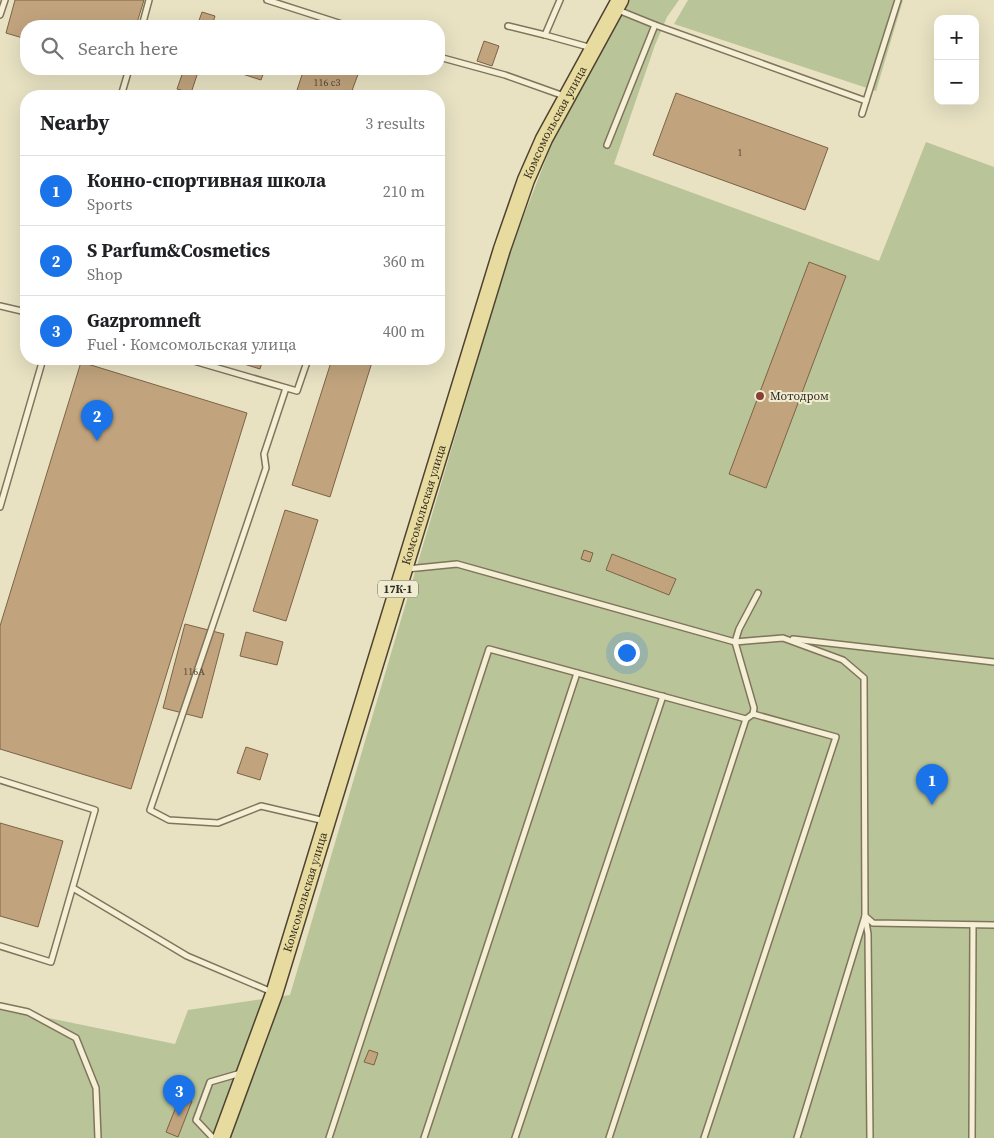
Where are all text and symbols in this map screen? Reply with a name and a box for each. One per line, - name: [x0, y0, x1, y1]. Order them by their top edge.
- map controls: [934, 15, 979, 105]
- button: +: [934, 15, 979, 60]
- search box: [20, 20, 445, 75]
- icon: search: [38, 34, 66, 62]
- text: Search here: [78, 35, 178, 61]
- button: −: [934, 60, 979, 105]
- street label: Комсомольская улица: [519, 62, 591, 181]
- house number: 116 с3: [313, 76, 341, 89]
- text: Nearby: [40, 108, 110, 137]
- text: 3 results: [365, 112, 425, 134]
- house number: 1: [738, 146, 743, 159]
- text: Конно-спортивная школа: [87, 167, 326, 193]
- text: 1: [52, 180, 60, 202]
- text: 210 m: [383, 180, 425, 202]
- text: Sports: [87, 193, 132, 215]
- text: S Parfum&Cosmetics: [87, 237, 270, 263]
- text: 2: [52, 250, 60, 272]
- text: 360 m: [383, 250, 425, 272]
- text: Shop: [87, 263, 123, 285]
- text: Gazpromneft: [87, 307, 201, 333]
- text: 3: [52, 320, 60, 342]
- text: 400 m: [383, 320, 425, 342]
- text: Fuel · Комсомольская улица: [87, 333, 297, 355]
- place label: Мотодром: [770, 388, 829, 404]
- marker: Мотодром: [754, 390, 766, 402]
- pin: 2: [81, 400, 113, 441]
- street label: Комсомольская улица: [398, 442, 450, 567]
- road number: 17К-1: [378, 580, 418, 598]
- your location: [614, 640, 640, 666]
- house number: 116А: [183, 665, 205, 678]
- pin: 1: [916, 764, 948, 805]
- street label: Комсомольская улица: [279, 829, 331, 954]
- pin: 3: [163, 1075, 195, 1116]

